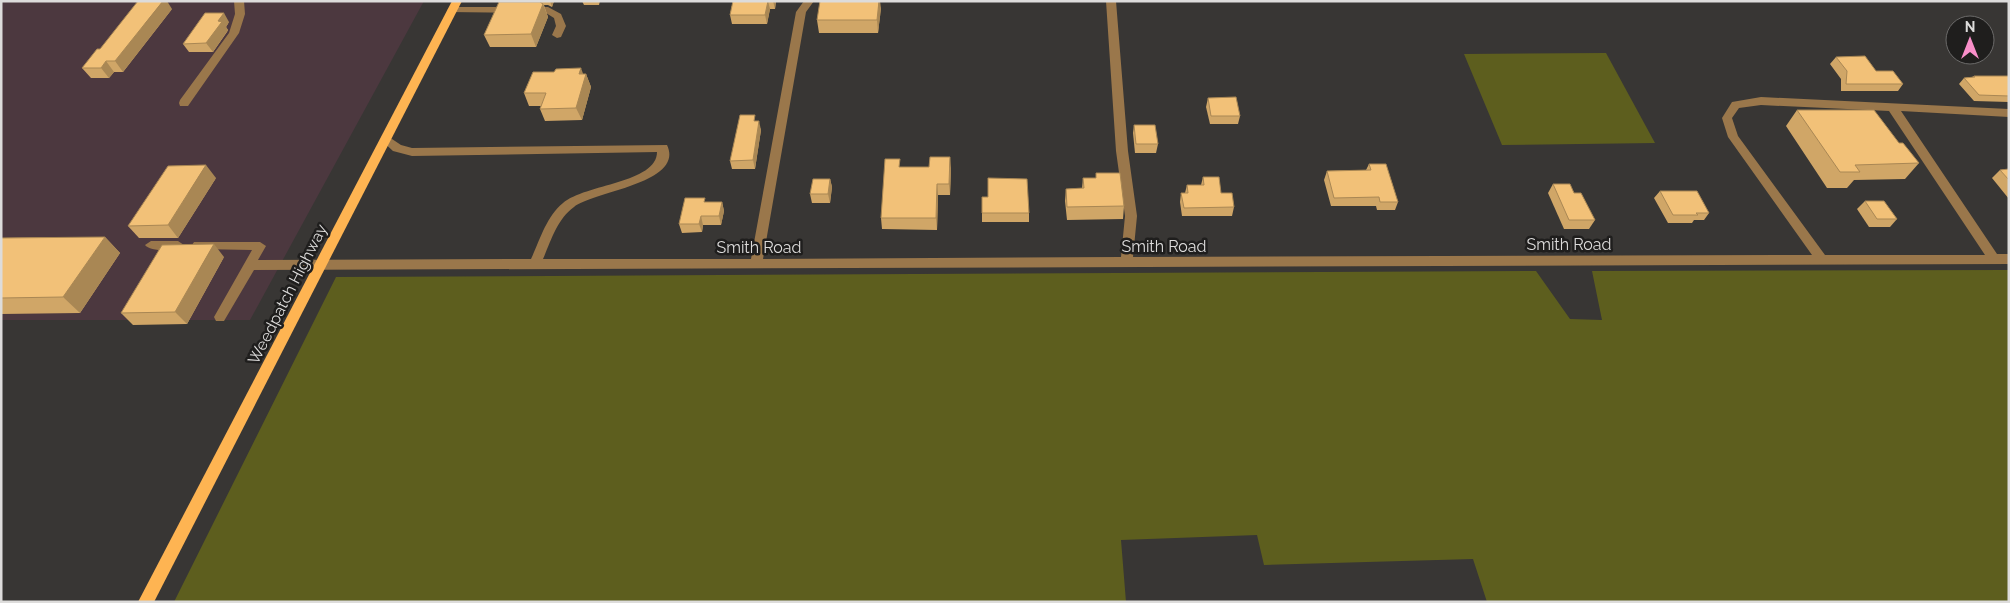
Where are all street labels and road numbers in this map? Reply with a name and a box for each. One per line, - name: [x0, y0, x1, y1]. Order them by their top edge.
- street label: Weedpatch Highway: [244, 221, 331, 367]
- street label: Smith Road: [1526, 235, 1612, 254]
- street label: Smith Road: [1121, 237, 1207, 256]
- street label: Smith Road: [716, 238, 802, 257]

